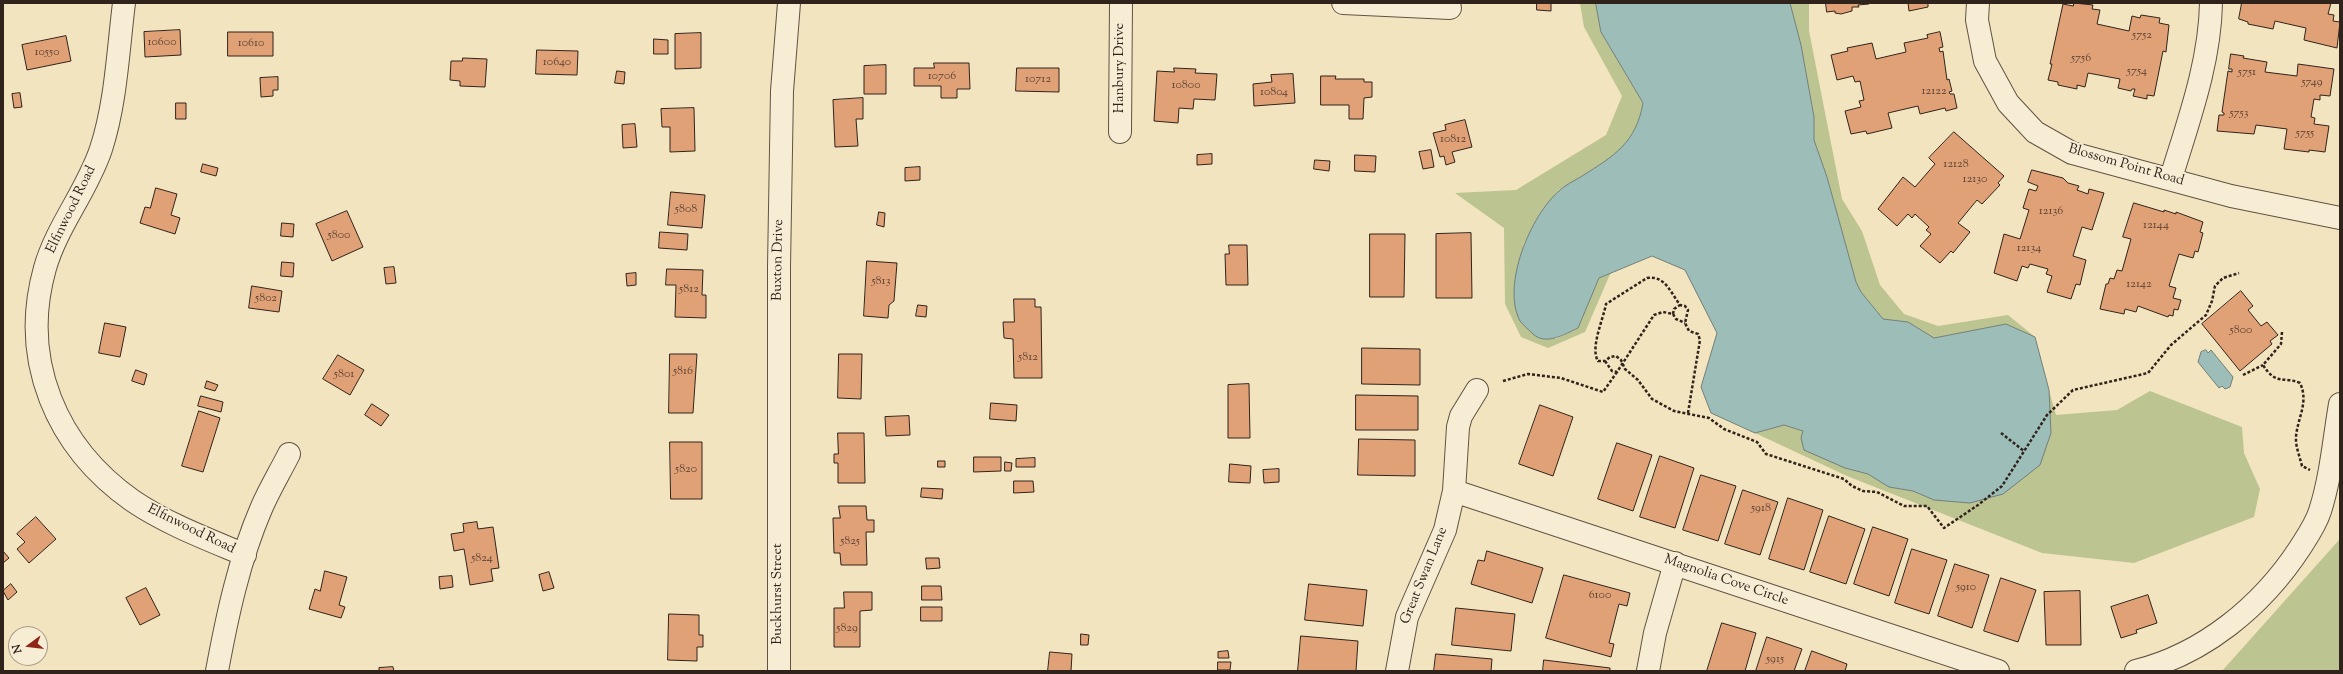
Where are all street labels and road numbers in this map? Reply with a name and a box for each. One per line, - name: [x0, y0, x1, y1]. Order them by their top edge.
- street label: Hanbury Drive: [1113, 23, 1129, 113]
- street label: Blossom Point Road: [2066, 141, 2186, 191]
- street label: Elfinwood Road: [44, 163, 100, 257]
- street label: Buxton Drive: [770, 219, 788, 301]
- street label: Elfinwood Road: [144, 502, 238, 558]
- street label: Great Swan Lane: [1398, 525, 1452, 627]
- street label: Buckhurst Street: [771, 543, 787, 645]
- street label: Magnolia Cove Circle: [1662, 552, 1790, 610]

